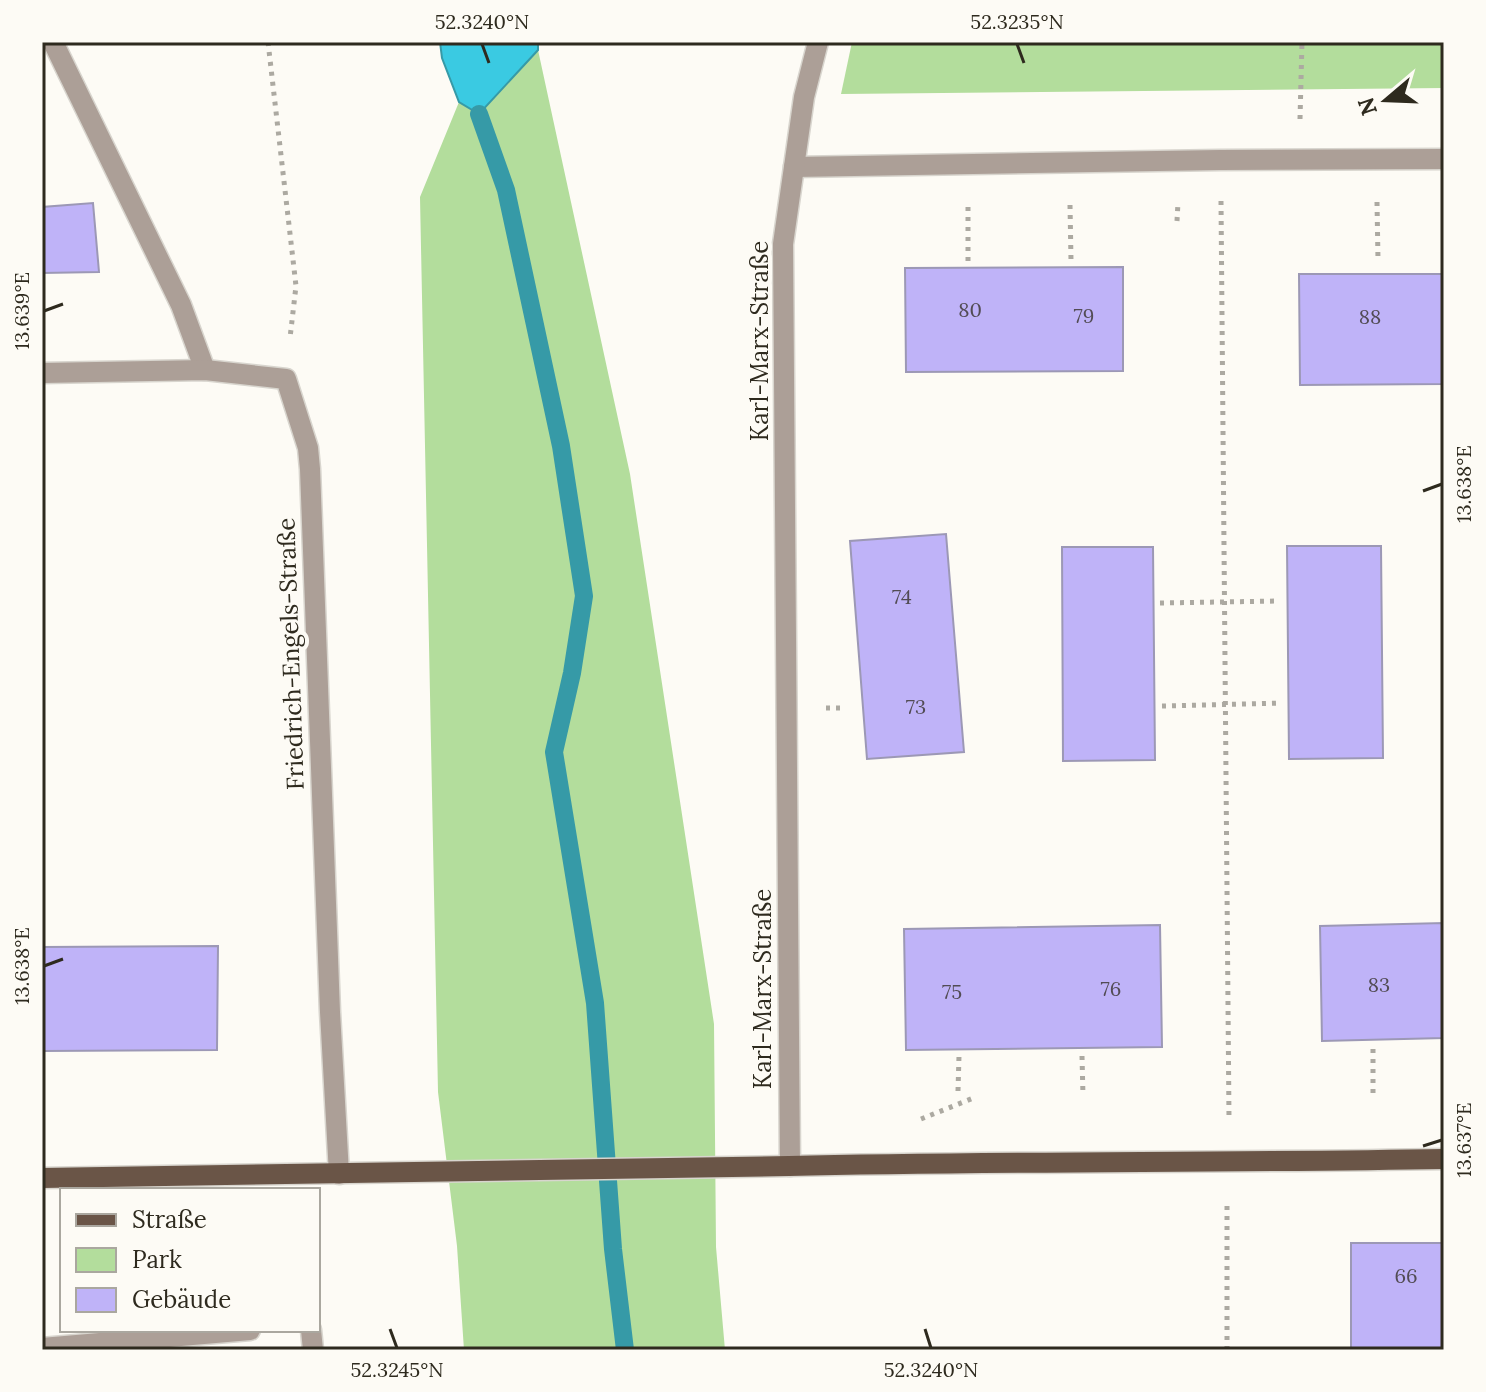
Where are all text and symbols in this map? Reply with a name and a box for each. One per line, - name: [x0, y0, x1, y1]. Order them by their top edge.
- text: 52.3240°N: [435, 9, 529, 34]
- text: 52.3235°N: [970, 9, 1064, 34]
- north arrow: [1346, 60, 1426, 140]
- text: N: [1351, 94, 1383, 119]
- street label: Karl-Marx-Straße: [744, 241, 775, 441]
- text: 13.639°E: [9, 272, 34, 350]
- house number: 80: [958, 297, 982, 322]
- house number: 79: [1074, 303, 1094, 328]
- house number: 88: [1359, 304, 1381, 329]
- text: 13.638°E: [1451, 445, 1476, 523]
- street label: Friedrich-Engels-Straße: [270, 517, 311, 791]
- house number: 74: [892, 584, 912, 609]
- house number: 73: [906, 694, 926, 719]
- street label: Karl-Marx-Straße: [747, 889, 778, 1089]
- text: 13.638°E: [9, 927, 34, 1005]
- house number: 83: [1368, 972, 1390, 997]
- house number: 76: [1101, 976, 1121, 1001]
- house number: 75: [942, 979, 962, 1004]
- text: 13.637°E: [1451, 1102, 1476, 1178]
- legend: [60, 1188, 320, 1332]
- text: Straße: [132, 1204, 207, 1235]
- text: Park: [132, 1244, 182, 1275]
- house number: 66: [1394, 1263, 1418, 1288]
- text: Gebäude: [132, 1284, 231, 1315]
- text: 52.3245°N: [350, 1357, 444, 1382]
- text: 52.3240°N: [884, 1357, 978, 1382]

